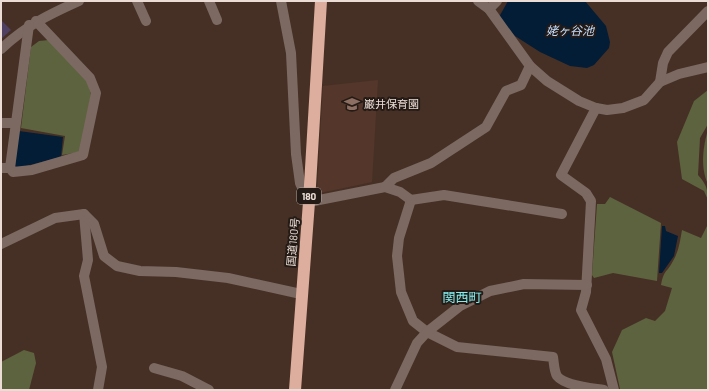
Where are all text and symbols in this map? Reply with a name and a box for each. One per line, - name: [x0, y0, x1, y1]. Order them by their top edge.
- water label: 姥ヶ谷池: [546, 23, 595, 37]
- school or university icon: 巌井保育園: [343, 95, 361, 113]
- place label: 巌井保育園: [364, 97, 419, 110]
- road number: 180: [297, 188, 321, 204]
- street label: 国道180号: [284, 217, 301, 267]
- district label: 関西町: [442, 289, 482, 305]

